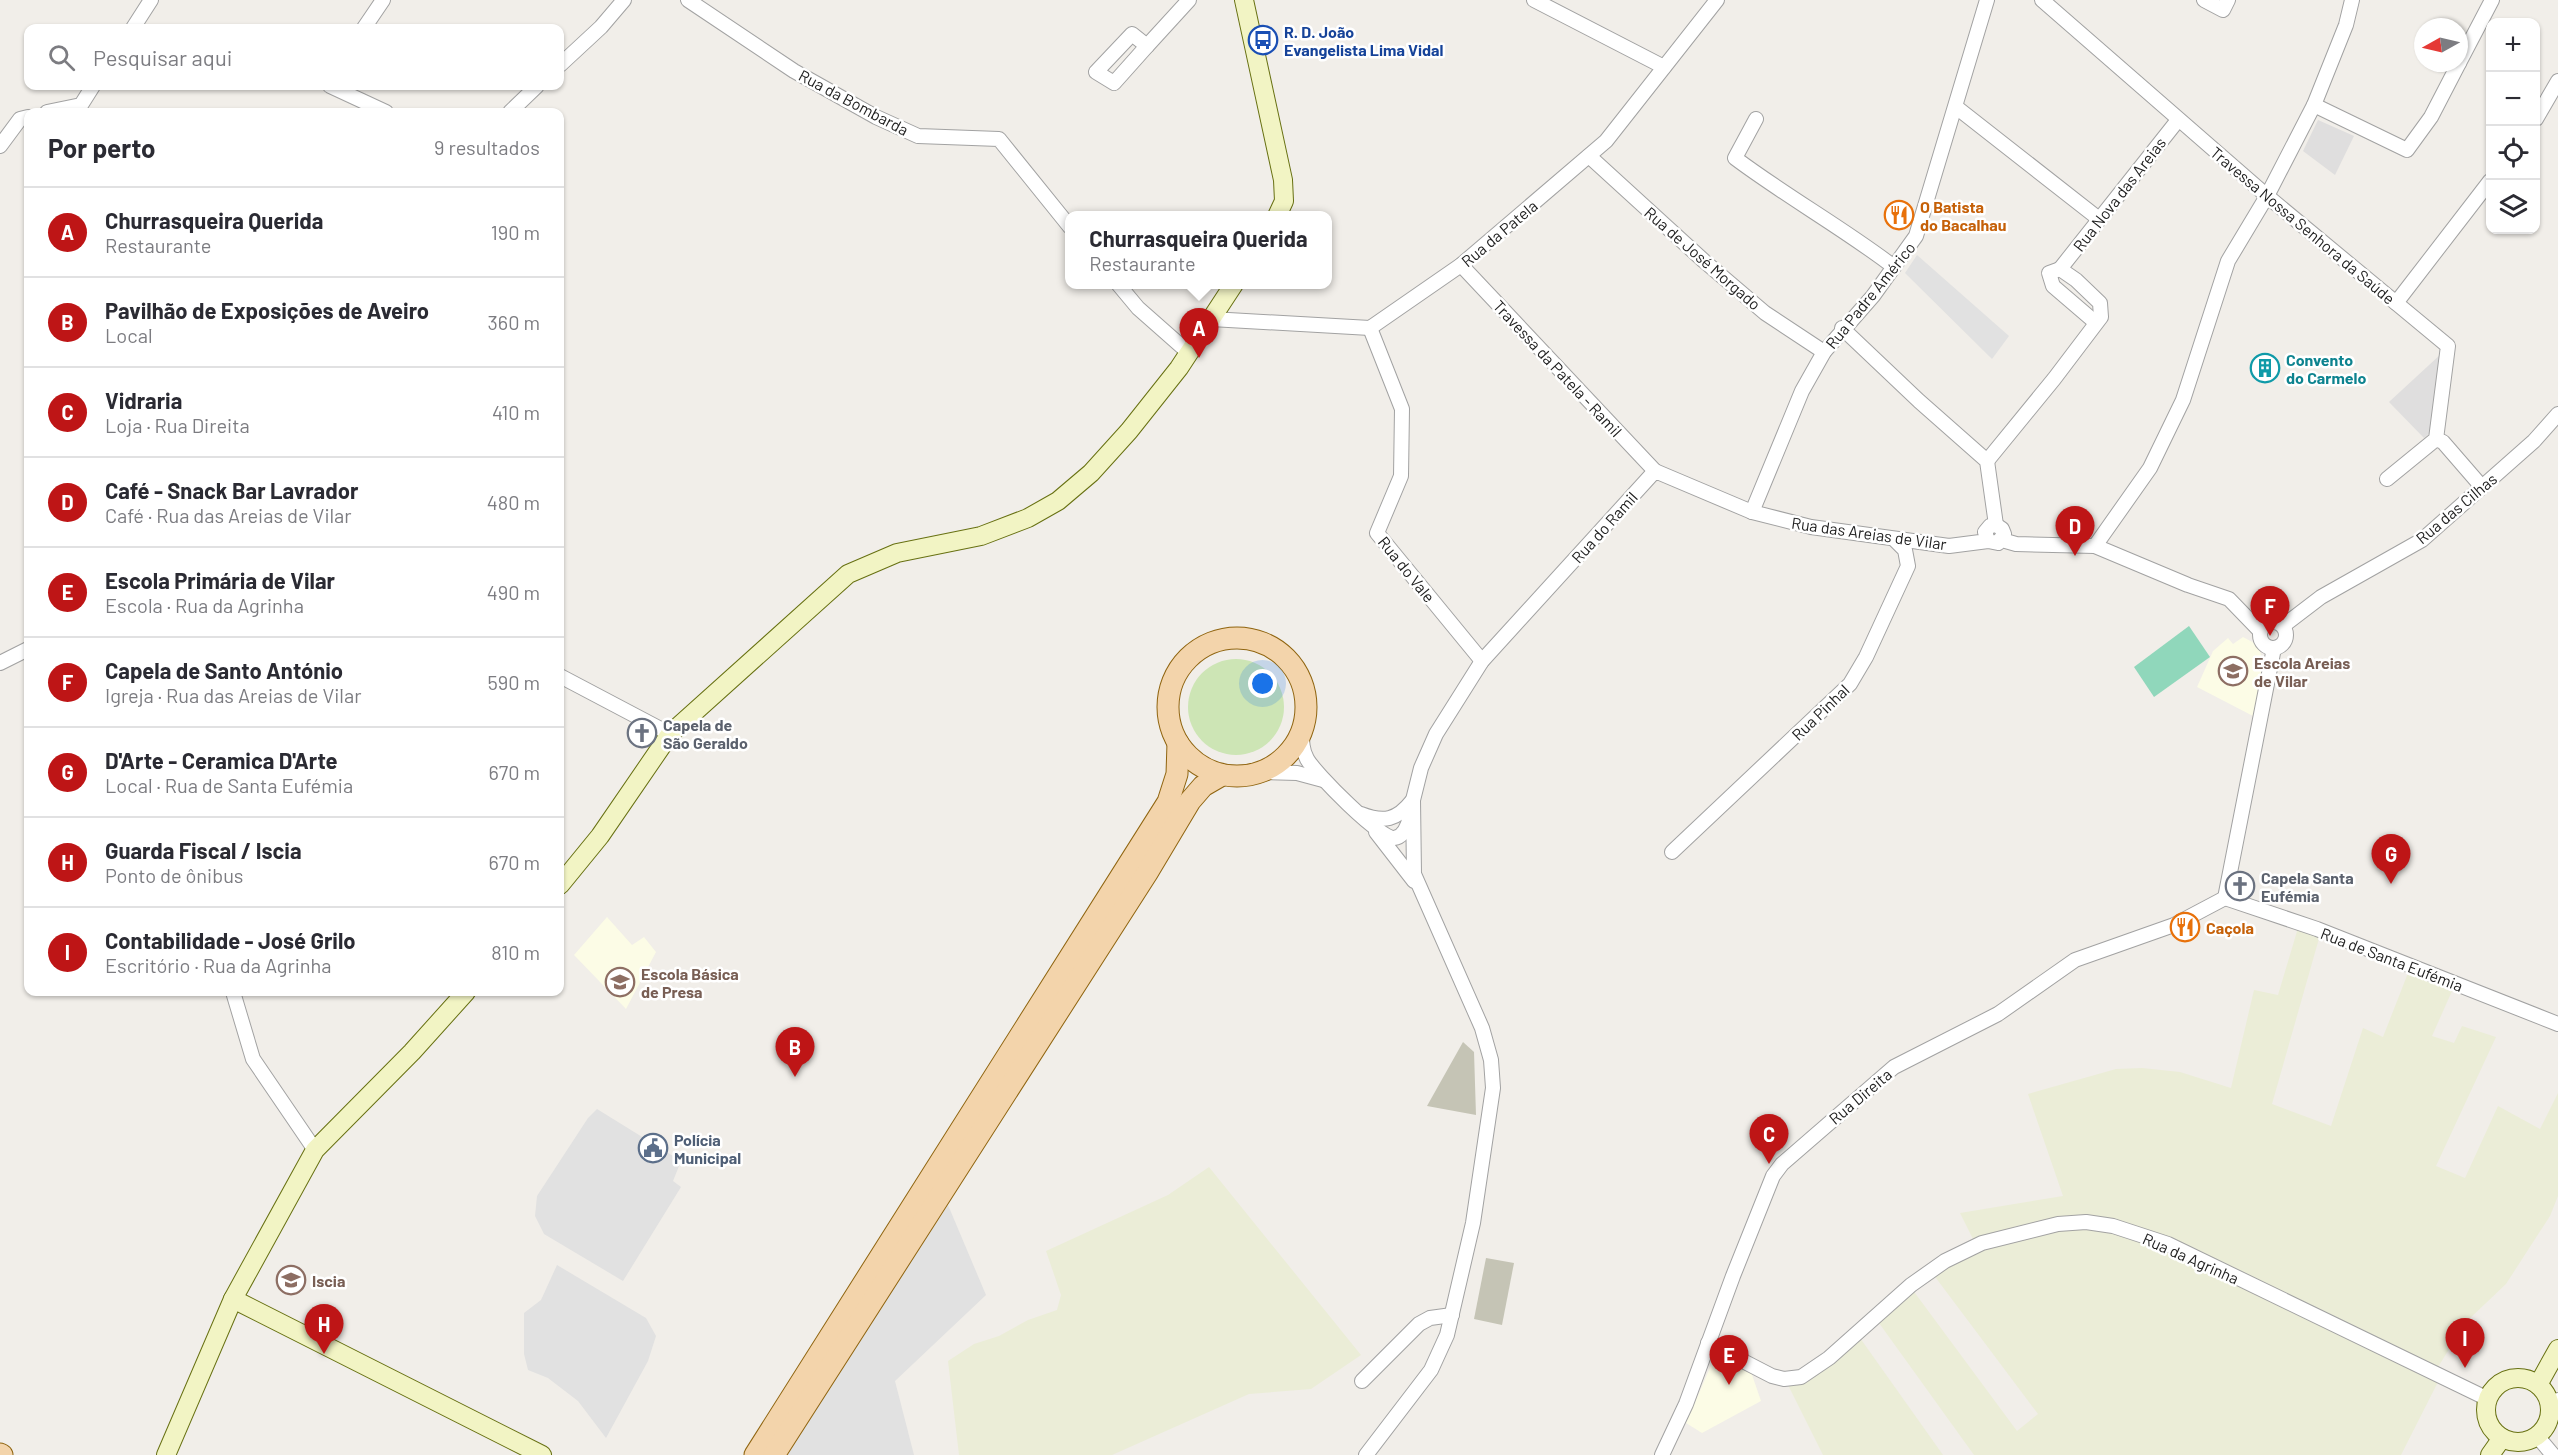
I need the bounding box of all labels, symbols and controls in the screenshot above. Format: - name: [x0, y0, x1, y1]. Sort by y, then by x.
- north arrow: [2414, 18, 2468, 72]
- map controls: [2486, 18, 2540, 234]
- button: +: [2486, 18, 2540, 72]
- place label: R. D. João Evangelista Lima Vidal: [1284, 22, 1444, 59]
- search box: [24, 24, 564, 90]
- bus stop icon: R. D. João Evangelista Lima Vidal: [1247, 24, 1279, 56]
- icon: search: [45, 41, 78, 74]
- text: Pesquisar aqui: [93, 44, 232, 70]
- street label: Rua da Bombarda: [796, 65, 912, 139]
- button: −: [2486, 72, 2540, 126]
- button: locate: [2486, 126, 2540, 180]
- text: Por perto: [48, 132, 156, 163]
- street label: Rua Nova das Areias: [2069, 133, 2169, 255]
- text: 9 resultados: [434, 135, 540, 159]
- street label: Travessa Nossa Senhora da Saúde: [2207, 142, 2399, 308]
- button: layers: [2486, 180, 2540, 234]
- street label: Rua da Patela: [1457, 196, 1541, 270]
- place label: O Batista do Bacalhau: [1920, 197, 2006, 234]
- restaurant icon: O Batista do Bacalhau: [1883, 199, 1915, 231]
- street label: Rua de José Morgado: [1641, 202, 1765, 314]
- text: Churrasqueira Querida: [105, 207, 323, 233]
- popup: [1065, 211, 1332, 289]
- text: A: [61, 220, 74, 244]
- text: 190 m: [491, 220, 540, 244]
- text: Churrasqueira Querida: [1089, 225, 1308, 251]
- text: Restaurante: [105, 233, 211, 257]
- street label: Rua Padre Américo: [1821, 238, 1919, 352]
- text: Restaurante: [1089, 251, 1196, 275]
- street label: Travessa da Patela - Ramil: [1490, 296, 1626, 440]
- text: Pavilhão de Exposições de Aveiro: [105, 297, 429, 323]
- pin: A: [1180, 308, 1218, 358]
- text: B: [61, 310, 74, 334]
- text: 360 m: [488, 310, 540, 334]
- text: Local: [105, 323, 152, 347]
- place label: Convento do Carmelo: [2286, 350, 2366, 387]
- building icon: Convento do Carmelo: [2249, 352, 2281, 384]
- text: Vidraria: [105, 387, 182, 413]
- text: C: [61, 400, 74, 424]
- text: 410 m: [492, 400, 540, 424]
- text: Loja · Rua Direita: [105, 413, 250, 437]
- street label: Rua das Cilhas: [2412, 469, 2500, 547]
- text: Café - Snack Bar Lavrador: [105, 477, 358, 503]
- street label: Rua do Ramil: [1567, 487, 1641, 567]
- text: D: [61, 490, 74, 514]
- text: 480 m: [487, 490, 540, 514]
- text: Café · Rua das Areias de Vilar: [105, 503, 352, 527]
- pin: D: [2056, 506, 2094, 556]
- street label: Rua das Areias de Vilar: [1790, 513, 1948, 553]
- street label: Rua do Vale: [1375, 532, 1439, 606]
- text: Escola Primária de Vilar: [105, 567, 335, 593]
- text: E: [62, 580, 73, 604]
- text: 490 m: [487, 580, 540, 604]
- pin: F: [2250, 586, 2290, 636]
- text: Escola · Rua da Agrinha: [105, 593, 304, 617]
- place label: Escola Areias de Vilar: [2254, 653, 2350, 690]
- school or university icon: Escola Areias de Vilar: [2217, 655, 2249, 687]
- text: Capela de Santo António: [105, 657, 343, 683]
- your location: [1248, 669, 1277, 698]
- text: F: [62, 670, 73, 694]
- text: 590 m: [487, 670, 540, 694]
- street label: Rua Pinhal: [1787, 680, 1853, 744]
- text: Igreja · Rua das Areias de Vilar: [105, 683, 361, 707]
- place label: Capela de São Geraldo: [663, 715, 748, 752]
- church icon: Capela de São Geraldo: [626, 717, 658, 749]
- text: D'Arte - Ceramica D'Arte: [105, 747, 338, 773]
- text: G: [61, 760, 74, 784]
- text: 670 m: [488, 760, 540, 784]
- text: Local · Rua de Santa Eufémia: [105, 773, 353, 797]
- pin: G: [2372, 834, 2410, 884]
- text: Guarda Fiscal / Iscia: [105, 837, 302, 863]
- text: H: [61, 850, 74, 874]
- text: 670 m: [488, 850, 540, 874]
- text: Ponto de ônibus: [105, 863, 243, 887]
- place label: Capela Santa Eufémia: [2261, 868, 2354, 905]
- church icon: Capela Santa Eufémia: [2224, 870, 2256, 902]
- restaurant icon: Caçola: [2169, 911, 2201, 943]
- place label: Caçola: [2206, 918, 2254, 937]
- street label: Rua de Santa Eufémia: [2318, 923, 2466, 995]
- text: Contabilidade - José Grilo: [105, 927, 356, 953]
- text: I: [65, 940, 70, 964]
- text: 810 m: [491, 940, 540, 964]
- text: Escritório · Rua da Agrinha: [105, 953, 332, 977]
- place label: Escola Básica de Presa: [641, 964, 739, 1001]
- school or university icon: Escola Básica de Presa: [604, 966, 636, 998]
- pin: B: [776, 1028, 814, 1077]
- street label: Rua Direita: [1825, 1064, 1895, 1128]
- pin: C: [1750, 1114, 1788, 1164]
- place label: Polícia Municipal: [674, 1130, 741, 1167]
- public building icon: Polícia Municipal: [637, 1132, 669, 1164]
- street label: Rua da Agrinha: [2140, 1228, 2242, 1288]
- school or university icon: Iscia: [275, 1264, 307, 1296]
- place label: Iscia: [312, 1271, 345, 1290]
- pin: H: [304, 1304, 344, 1354]
- pin: I: [2446, 1318, 2484, 1368]
- pin: E: [1710, 1336, 1748, 1385]

